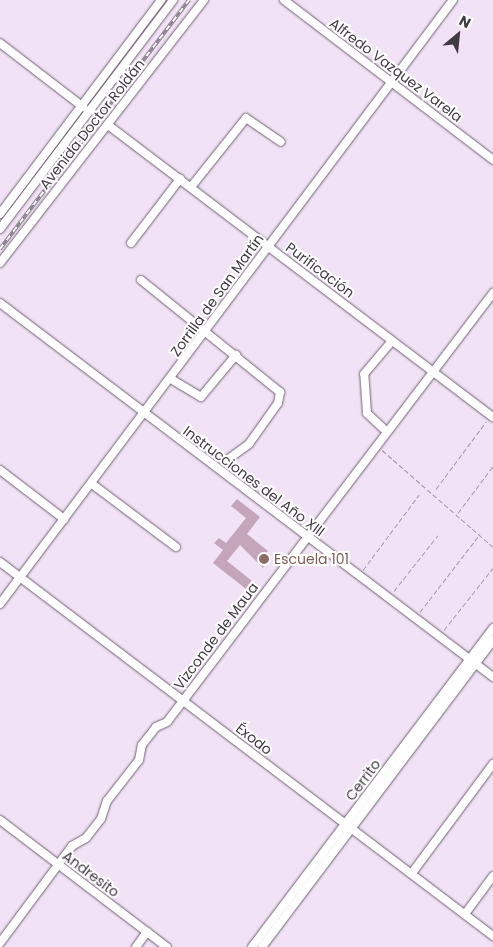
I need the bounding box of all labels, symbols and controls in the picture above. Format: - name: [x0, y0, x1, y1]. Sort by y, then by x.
- north arrow: [433, 10, 483, 60]
- text: N: [456, 10, 474, 33]
- street label: Alfredo Vazquez Varela: [326, 15, 466, 125]
- street label: Avenida Doctor Roldán: [36, 56, 148, 192]
- street label: Zorrilla de San Martín: [167, 231, 267, 359]
- street label: Purificación: [282, 239, 358, 301]
- street label: Instrucciones del Año XIII: [180, 422, 328, 540]
- place label: Escuela 101: [274, 551, 349, 567]
- marker: Escuela 101: [258, 553, 270, 565]
- street label: Vizconde de Maua: [170, 579, 262, 693]
- street label: Éxodo: [233, 720, 275, 758]
- street label: Cerrito: [342, 756, 384, 804]
- street label: Andresito: [59, 847, 123, 901]

